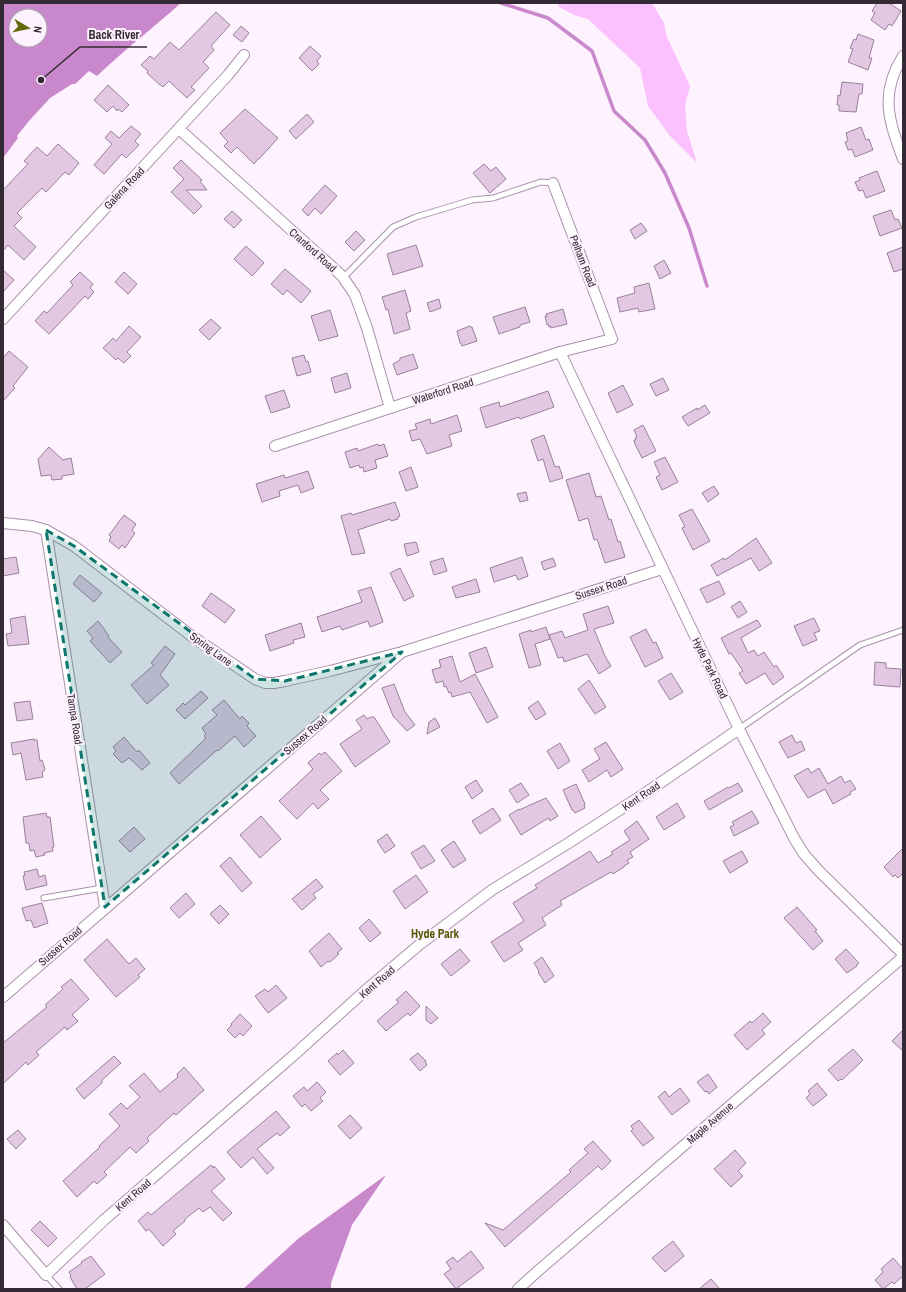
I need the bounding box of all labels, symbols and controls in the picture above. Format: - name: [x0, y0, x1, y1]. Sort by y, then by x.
- north arrow: [8, 8, 48, 48]
- callout: Back River: [80, 23, 147, 47]
- text: N: [30, 25, 45, 34]
- text: Back River: [89, 27, 140, 43]
- street label: Galena Road: [101, 164, 147, 212]
- street label: Cranford Road: [286, 225, 340, 275]
- street label: Pelham Road: [567, 233, 599, 289]
- street label: Waterford Road: [411, 375, 475, 407]
- street label: Sussex Road: [573, 573, 629, 603]
- street label: Spring Lane: [187, 629, 235, 669]
- street label: Hyde Park Road: [689, 635, 731, 701]
- street label: Tampa Road: [64, 693, 86, 745]
- street label: Sussex Road: [280, 712, 330, 758]
- street label: Kent Road: [619, 778, 663, 814]
- street label: Sussex Road: [35, 923, 85, 969]
- district label: Hyde Park: [411, 926, 460, 942]
- street label: Kent Road: [356, 963, 398, 1001]
- street label: Maple Avenue: [684, 1099, 736, 1147]
- street label: Kent Road: [112, 1176, 154, 1214]

